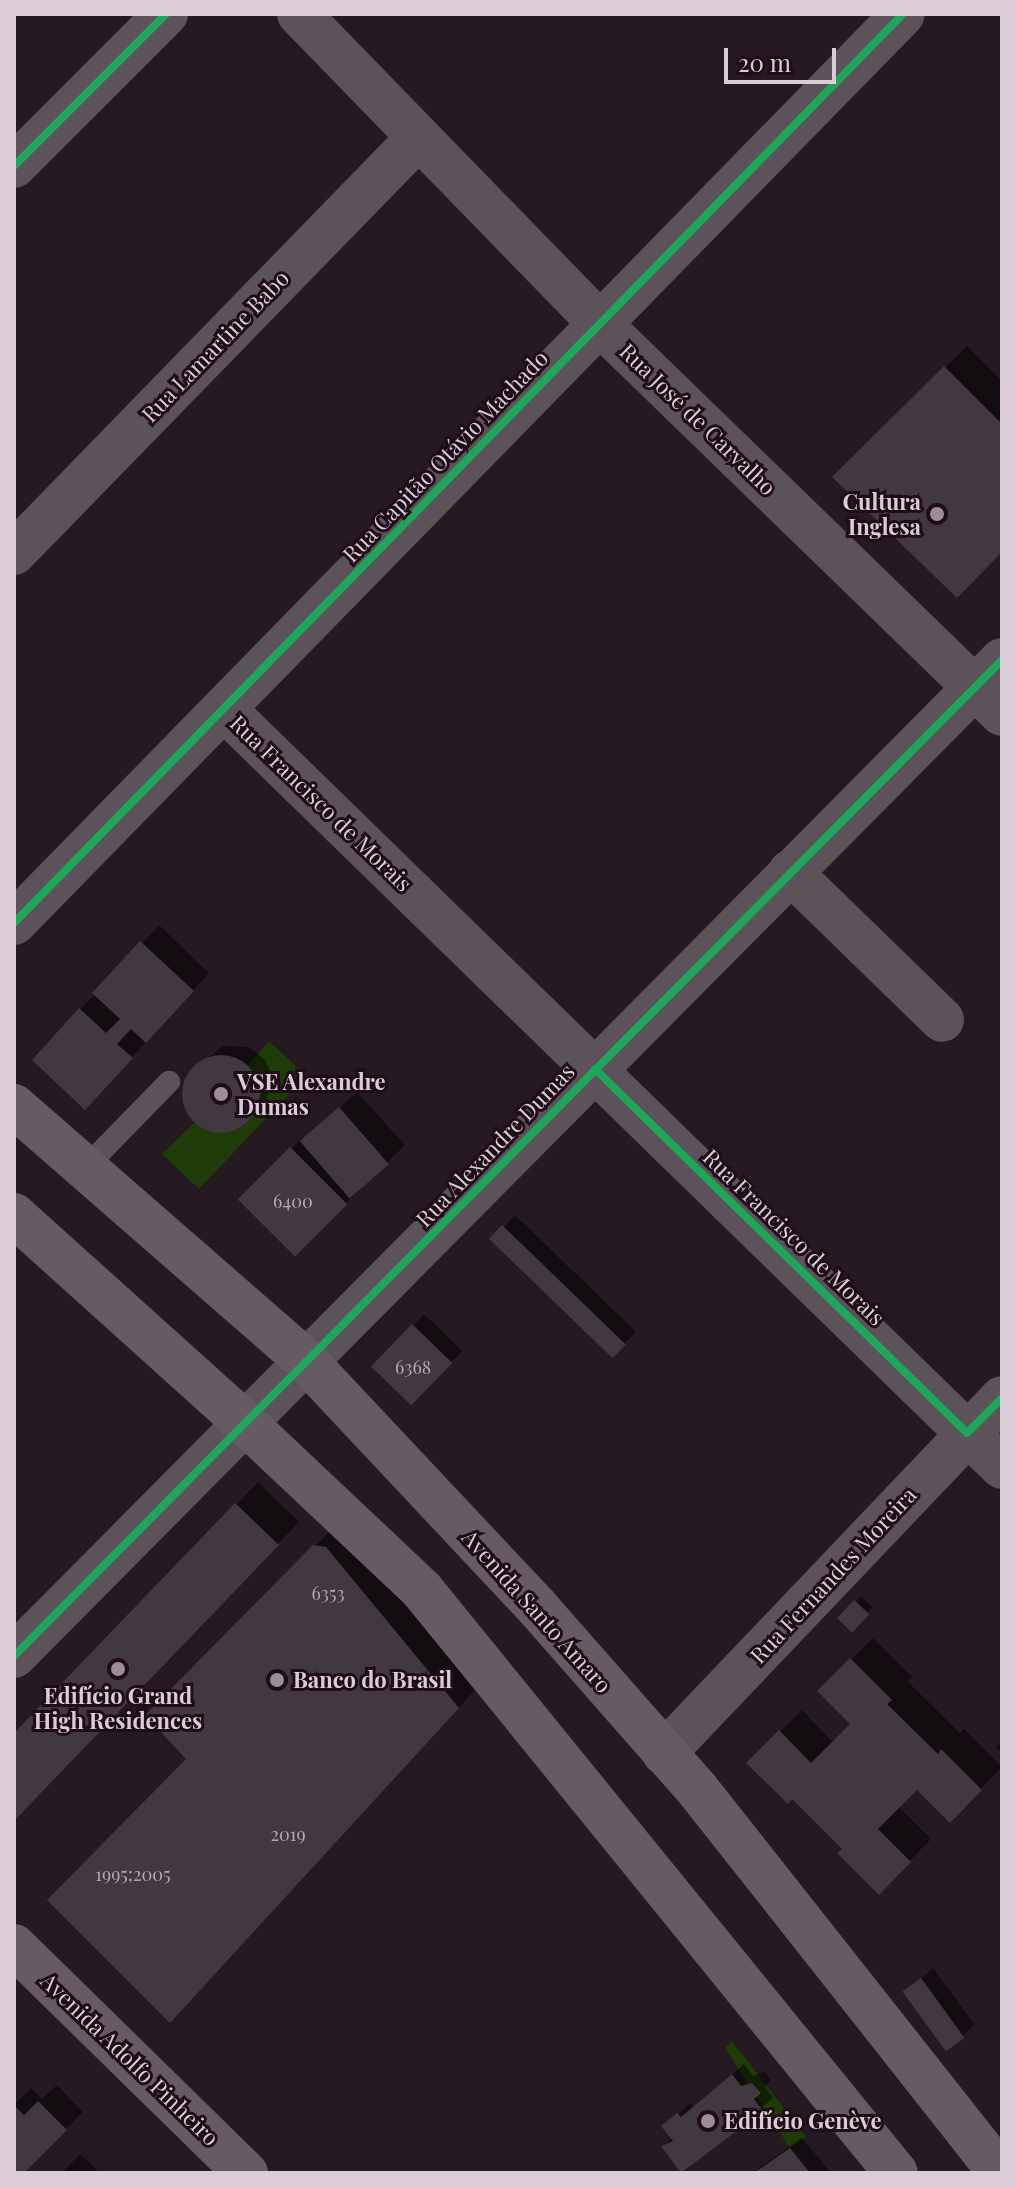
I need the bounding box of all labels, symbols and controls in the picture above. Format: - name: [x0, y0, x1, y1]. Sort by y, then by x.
- scale bar: [728, 32, 840, 82]
- text: 20 m: [738, 46, 791, 78]
- street label: Rua Lamartine Babo: [136, 265, 294, 427]
- street label: Rua José de Carvalho: [614, 338, 782, 500]
- street label: Rua Capitão Otávio Machado: [337, 345, 553, 567]
- place label: Cultura Inglesa: [843, 488, 921, 540]
- marker: Cultura Inglesa: [928, 505, 946, 523]
- street label: Rua Francisco de Morais: [225, 709, 417, 897]
- street label: Rua Alexandre Dumas: [410, 1058, 580, 1232]
- place label: VSE Alexandre Dumas: [237, 1068, 387, 1120]
- marker: VSE Alexandre Dumas: [212, 1085, 230, 1103]
- street label: Rua Francisco de Morais: [698, 1143, 890, 1331]
- house number: 6400: [273, 1190, 313, 1212]
- house number: 6368: [395, 1356, 431, 1378]
- street label: Rua Fernandes Moreira: [744, 1481, 922, 1669]
- street label: Avenida Santo Amaro: [456, 1524, 618, 1698]
- house number: 6353: [311, 1582, 345, 1604]
- marker: Edifício Grand High Residences: [109, 1660, 127, 1678]
- place label: Banco do Brasil: [293, 1667, 452, 1693]
- marker: Banco do Brasil: [268, 1671, 286, 1689]
- place label: Edifício Grand High Residences: [34, 1682, 202, 1734]
- house number: 2019: [270, 1823, 306, 1845]
- house number: 1995;2005: [95, 1863, 171, 1885]
- street label: Avenida Adolfo Pinheiro: [35, 1967, 225, 2151]
- place label: Edifício Genève: [724, 2108, 881, 2134]
- marker: Edifício Genève: [699, 2112, 717, 2130]

